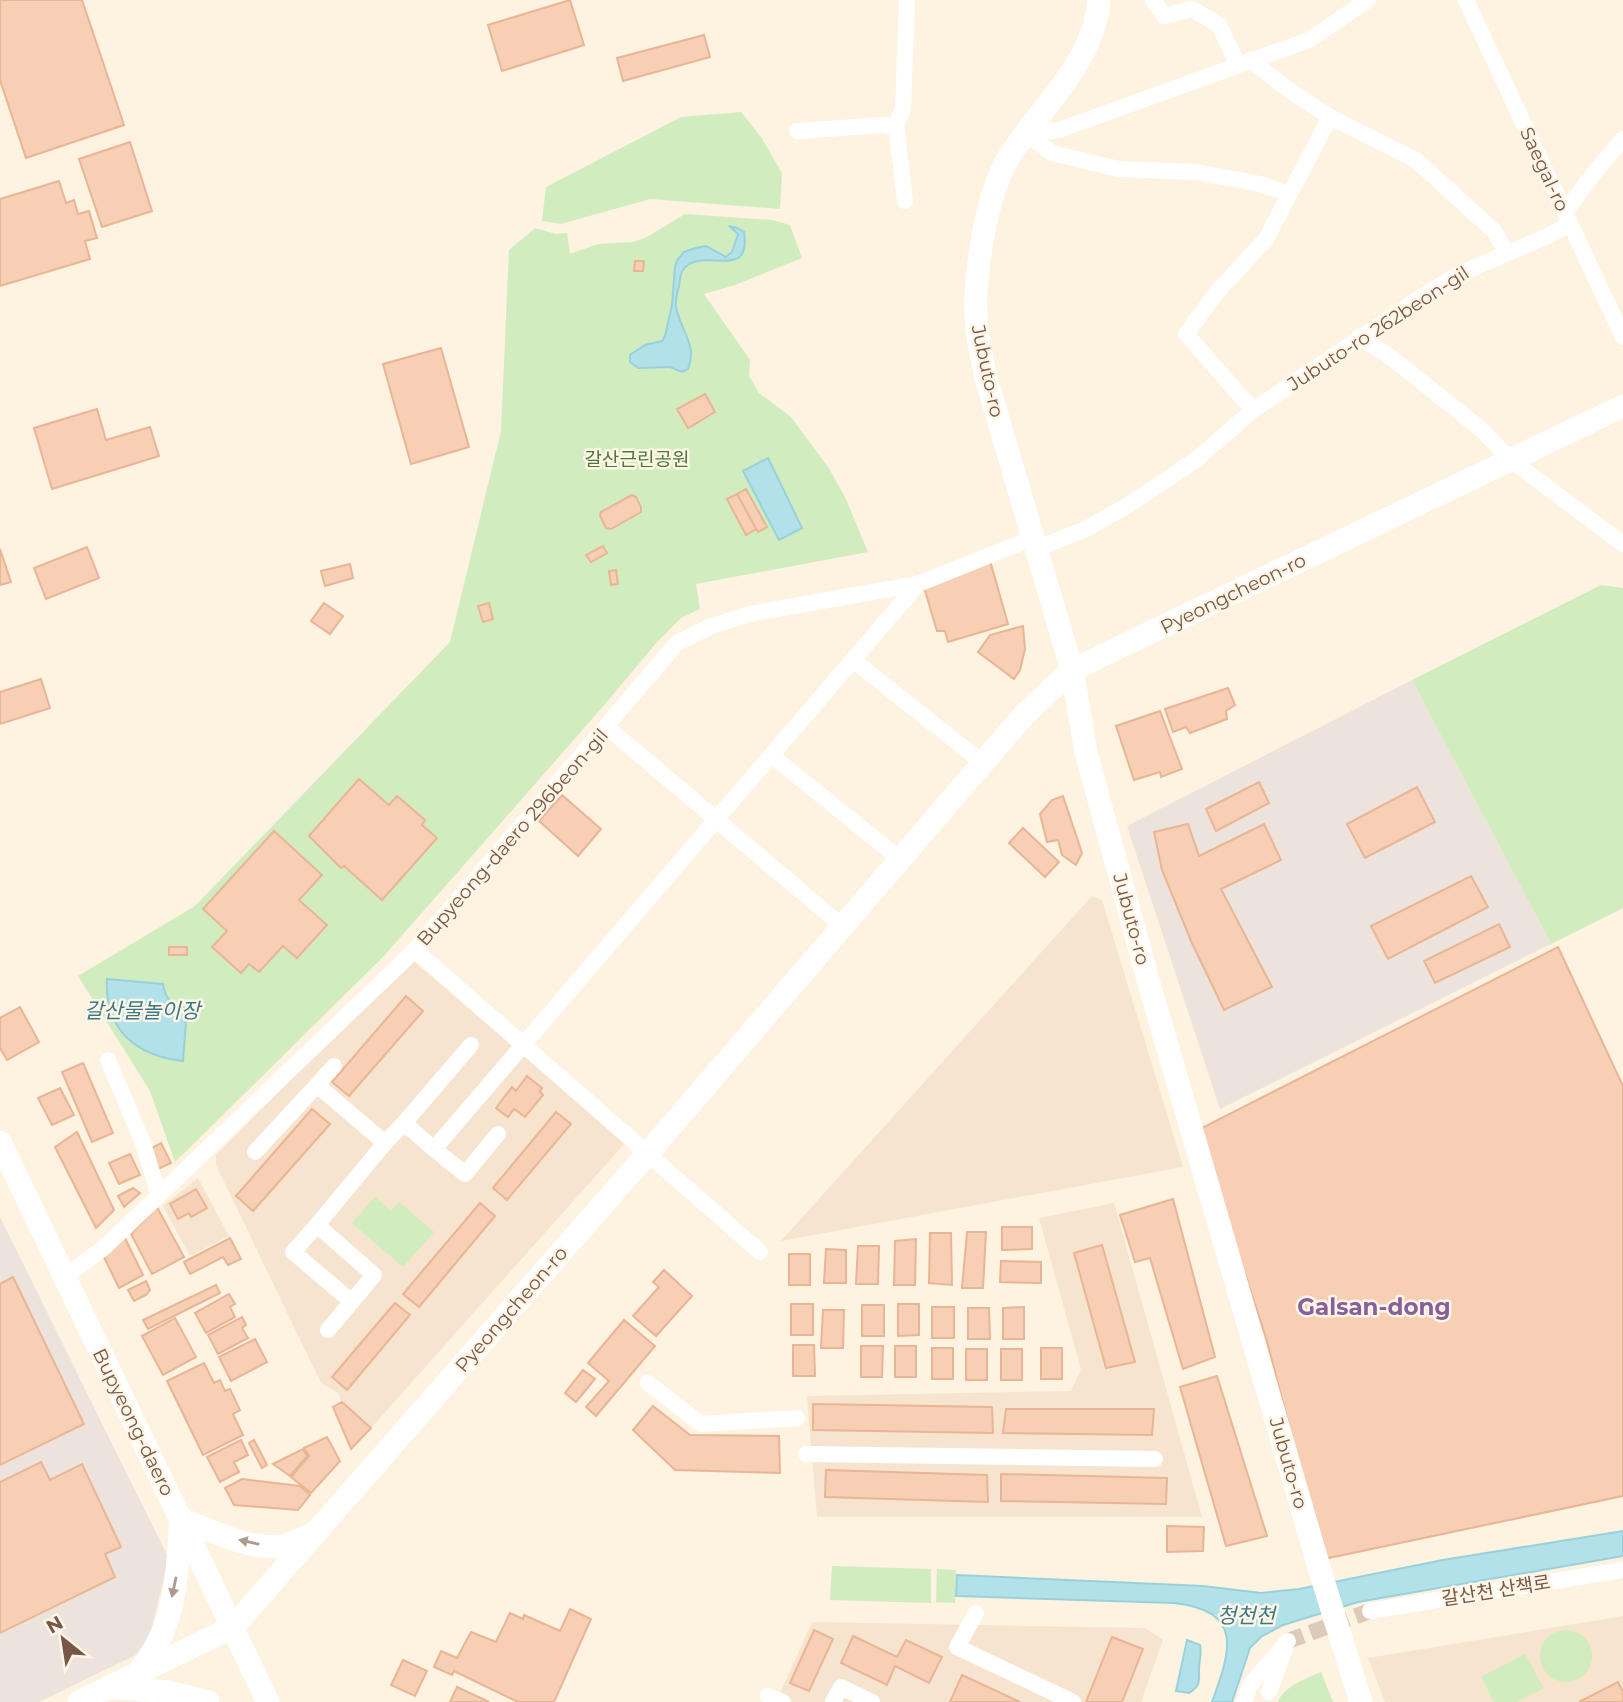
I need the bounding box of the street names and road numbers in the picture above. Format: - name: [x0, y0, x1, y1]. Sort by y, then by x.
- street label: Saegal-ro: [1515, 123, 1574, 215]
- street label: Jubuto-ro 262beon-gil: [1282, 261, 1473, 396]
- street label: Jubuto-ro: [966, 322, 1009, 420]
- street label: Pyeongcheon-ro: [1157, 548, 1310, 639]
- street label: Bupyeong-daero 296beon-gil: [412, 724, 613, 951]
- street label: Jubuto-ro: [1108, 870, 1155, 968]
- street label: Pyeongcheon-ro: [451, 1242, 572, 1377]
- street label: Bupyeong-daero: [88, 1345, 179, 1500]
- street label: Jubuto-ro: [1264, 1414, 1313, 1512]
- street label: 갈산천 산책로: [1440, 1571, 1552, 1610]

